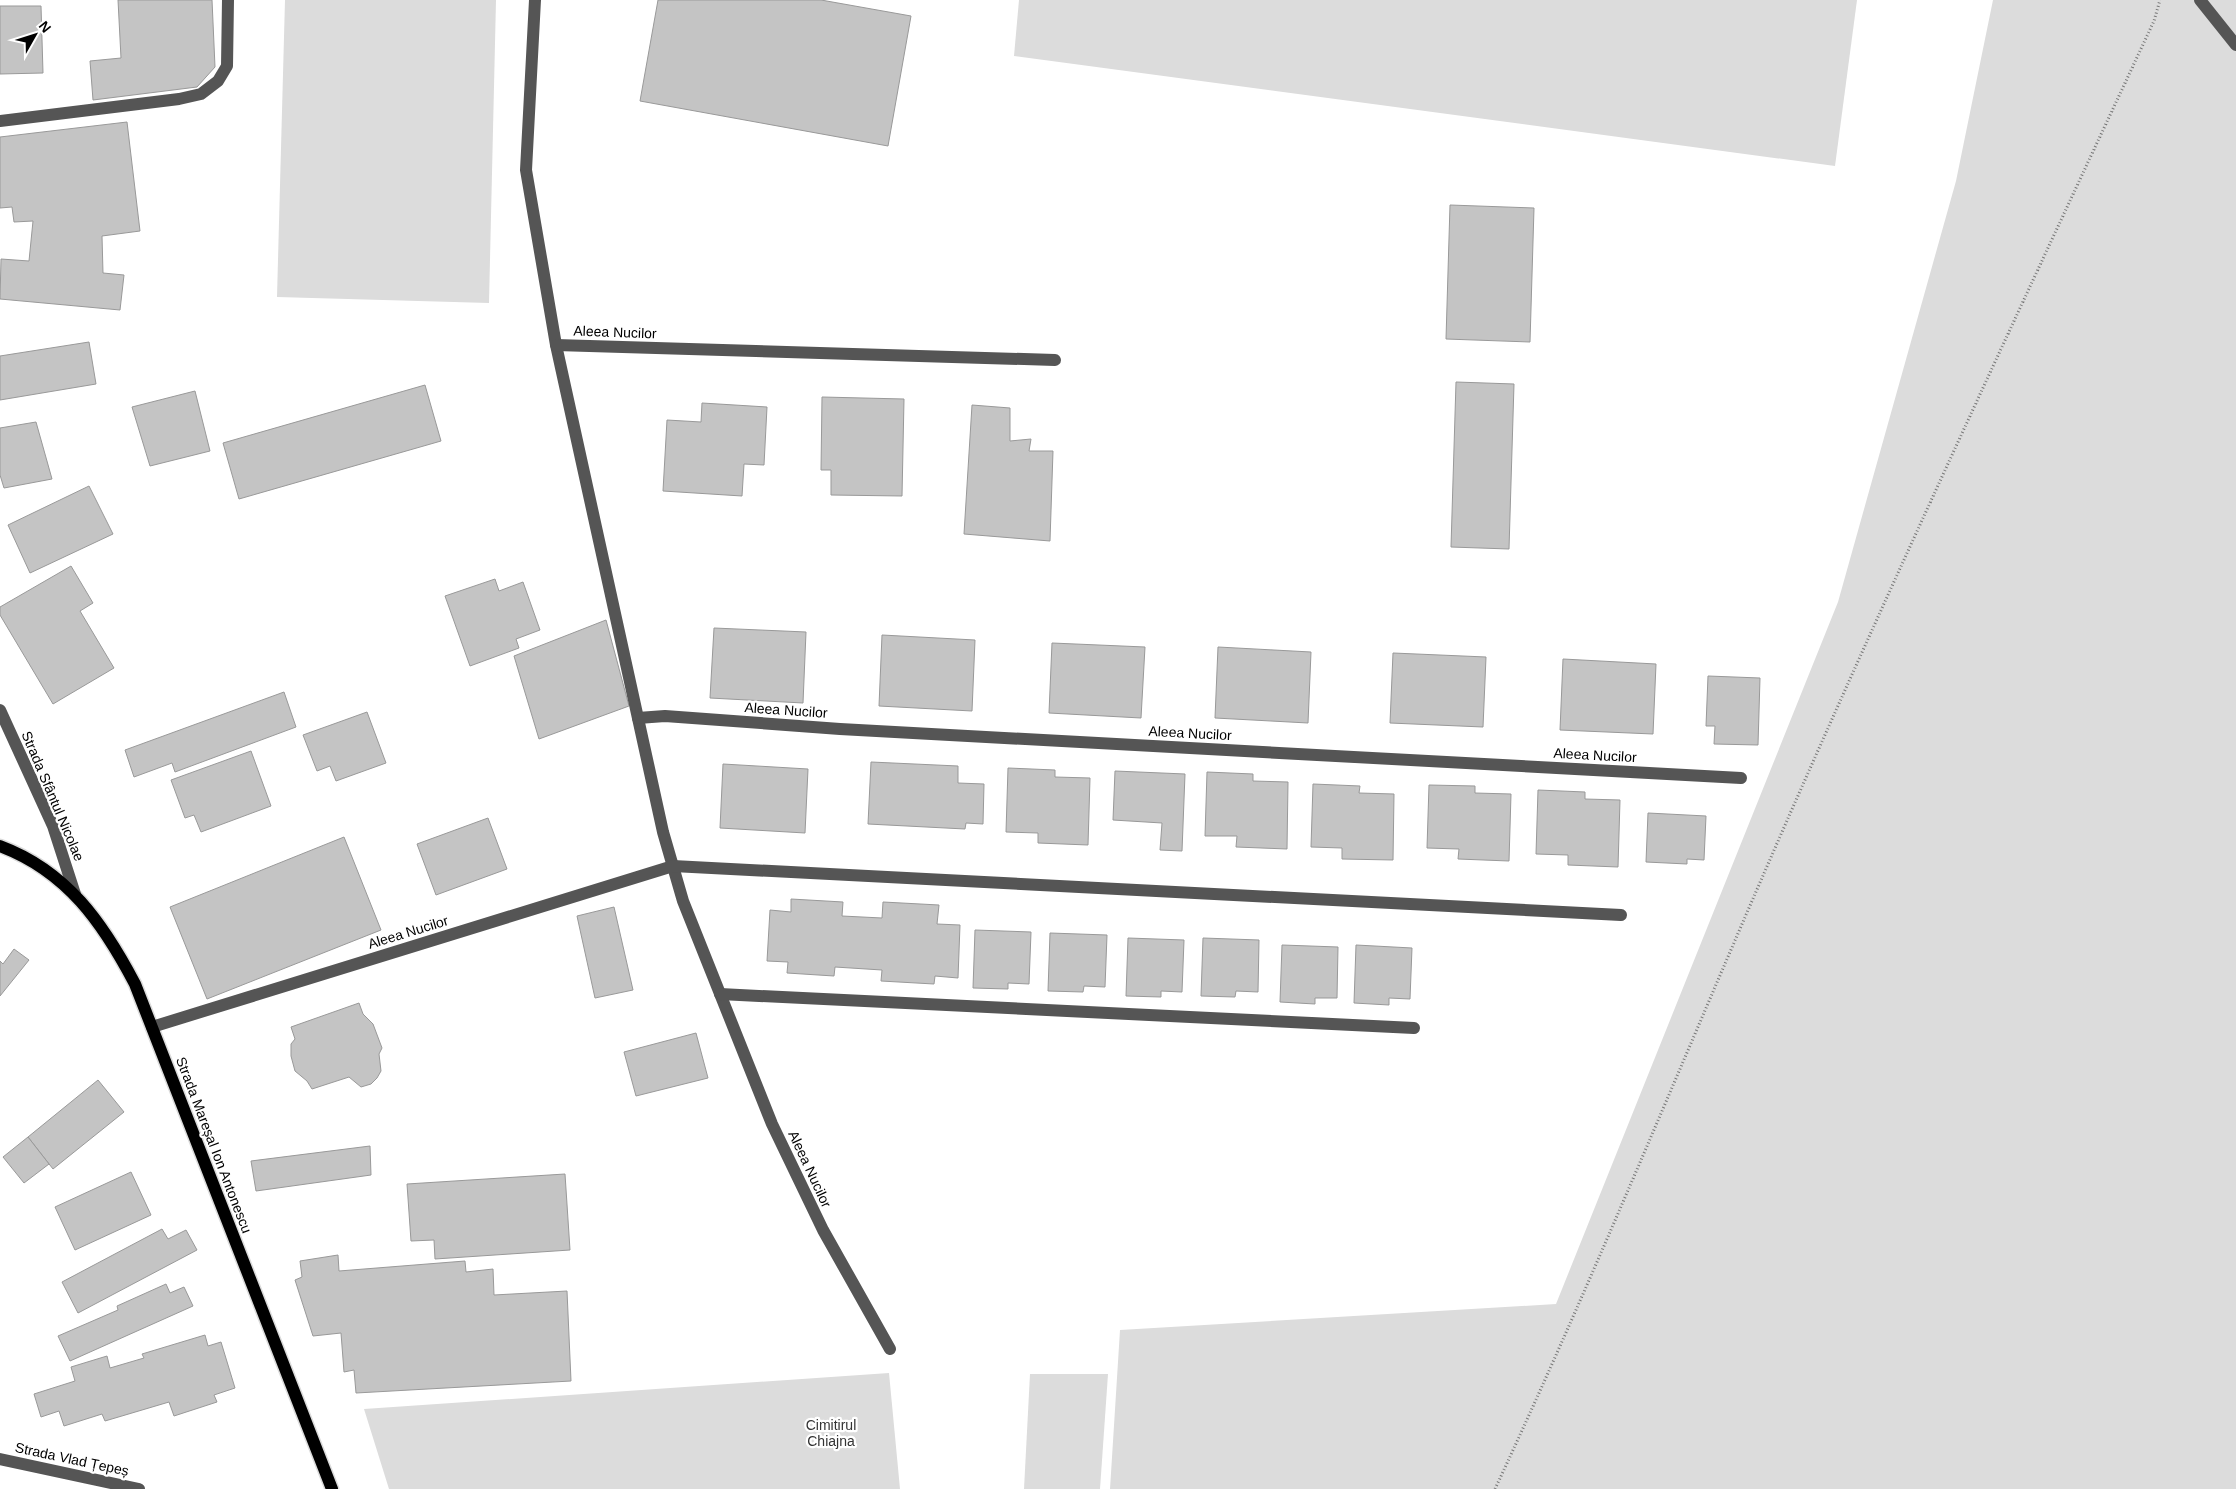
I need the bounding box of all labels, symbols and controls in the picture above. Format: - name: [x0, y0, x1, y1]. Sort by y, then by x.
- north arrow: [10, 10, 60, 60]
- text: N: [36, 18, 55, 36]
- street label: Aleea Nucilor: [573, 323, 657, 341]
- street label: Aleea Nucilor: [744, 699, 828, 721]
- street label: Aleea Nucilor: [1148, 723, 1232, 743]
- street label: Strada Sfântul Nicolae: [18, 729, 88, 863]
- street label: Aleea Nucilor: [1553, 745, 1637, 765]
- street label: Aleea Nucilor: [366, 912, 450, 952]
- street label: Strada Mareșal Ion Antonescu: [173, 1055, 255, 1235]
- street label: Aleea Nucilor: [785, 1128, 835, 1210]
- park label: Cimitirul Chiajna: [806, 1417, 856, 1449]
- street label: Strada Vlad Țepeș: [14, 1439, 130, 1479]

